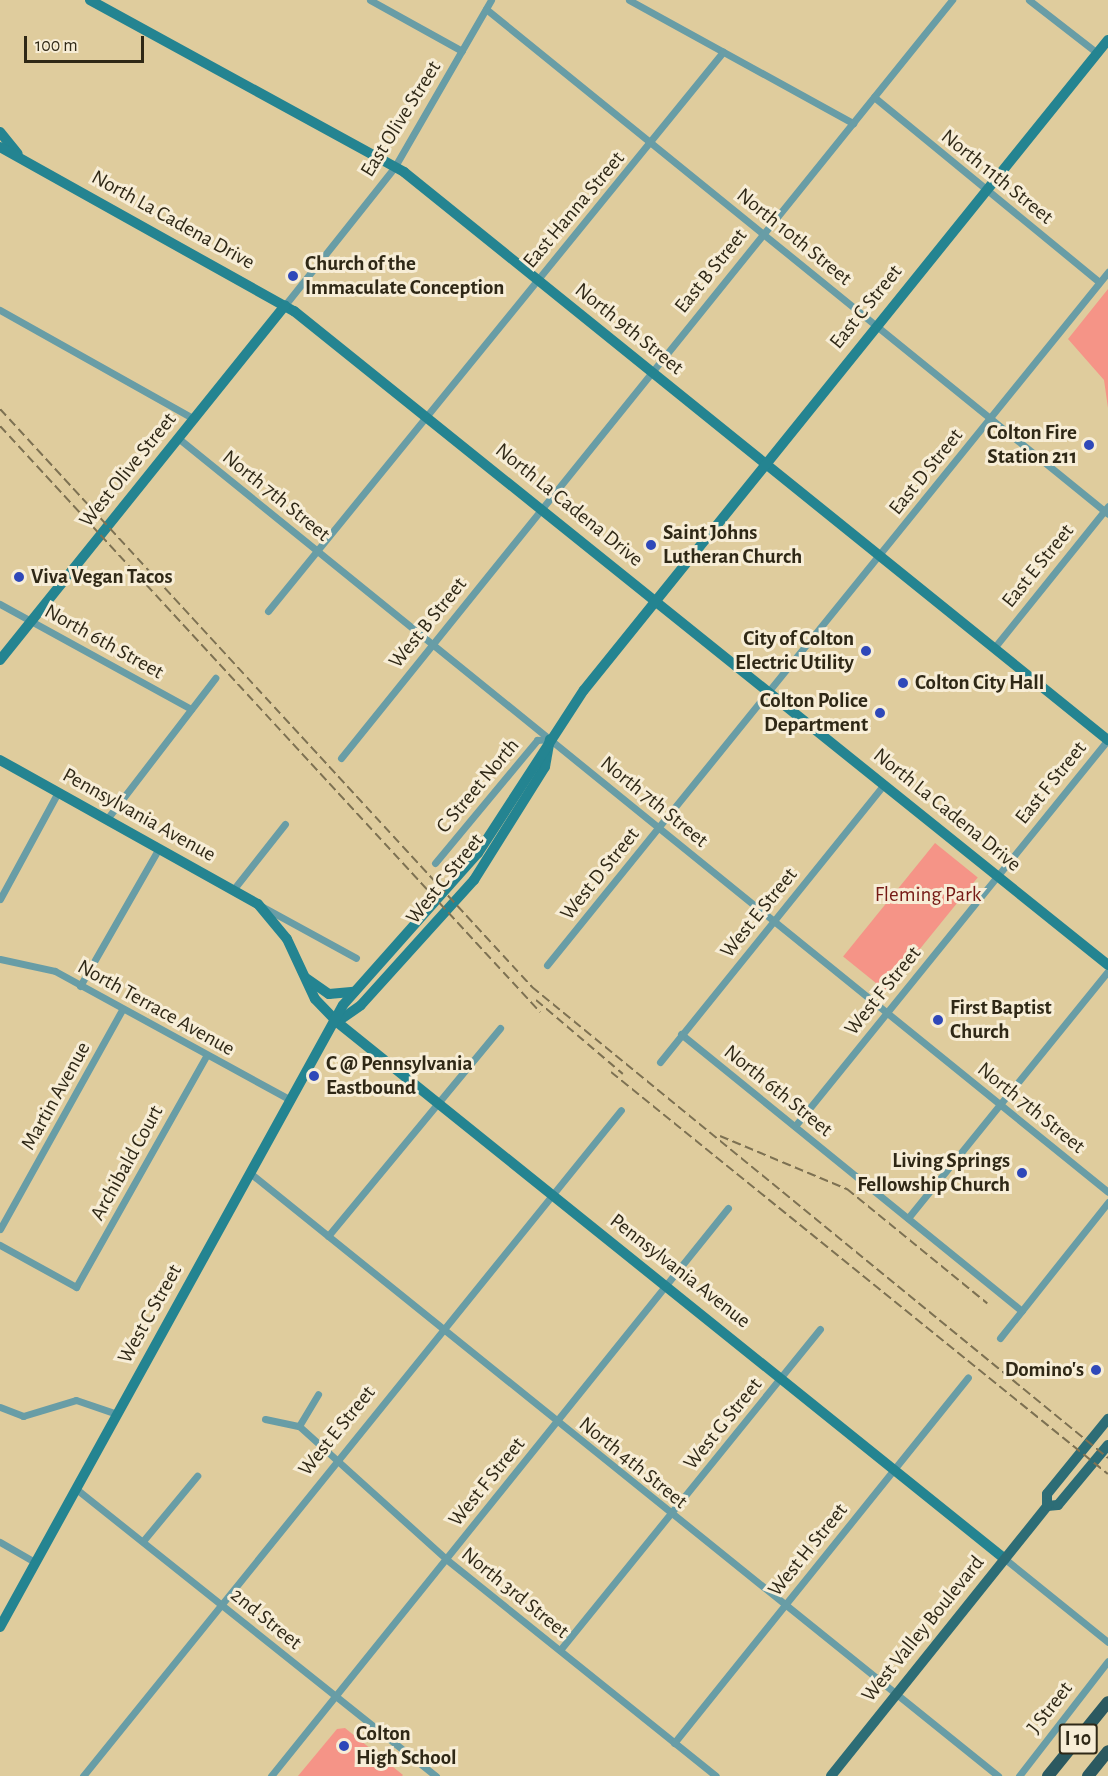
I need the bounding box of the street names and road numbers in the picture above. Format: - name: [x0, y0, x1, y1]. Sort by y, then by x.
- street label: East Olive Street: [355, 56, 447, 182]
- street label: North 11th Street: [936, 124, 1058, 230]
- street label: East Hanna Street: [518, 146, 630, 274]
- street label: North La Cadena Drive: [87, 165, 259, 275]
- street label: North 10th Street: [731, 183, 857, 291]
- street label: East B Street: [669, 224, 753, 318]
- street label: East C Street: [824, 260, 908, 354]
- street label: North 9th Street: [570, 278, 688, 380]
- street label: West Olive Street: [74, 408, 182, 532]
- street label: East D Street: [884, 424, 968, 520]
- street label: North La Cadena Drive: [490, 438, 648, 572]
- street label: North 7th Street: [217, 445, 335, 547]
- street label: East E Street: [997, 519, 1079, 613]
- street label: West B Street: [384, 572, 472, 674]
- street label: North 6th Street: [40, 599, 168, 685]
- street label: C Street North: [431, 734, 525, 838]
- street label: East F Street: [1010, 736, 1092, 830]
- street label: North La Cadena Drive: [868, 743, 1026, 877]
- street label: North 7th Street: [595, 751, 713, 853]
- street label: Pennsylvania Avenue: [58, 762, 220, 868]
- street label: West D Street: [555, 823, 645, 925]
- street label: West C Street: [401, 829, 489, 929]
- street label: West E Street: [715, 863, 803, 963]
- street label: West F Street: [839, 941, 927, 1041]
- street label: North Terrace Avenue: [73, 954, 239, 1062]
- street label: Martin Avenue: [16, 1037, 96, 1155]
- street label: North 6th Street: [719, 1040, 837, 1142]
- street label: North 7th Street: [972, 1057, 1090, 1159]
- street label: Archibald Court: [85, 1101, 169, 1225]
- street label: Pennsylvania Avenue: [605, 1208, 755, 1334]
- street label: West C Street: [112, 1260, 188, 1368]
- street label: West G Street: [678, 1373, 768, 1475]
- street label: West E Street: [293, 1381, 381, 1481]
- street label: North 4th Street: [574, 1412, 692, 1514]
- street label: West F Street: [443, 1432, 531, 1532]
- street label: West H Street: [763, 1498, 853, 1602]
- street label: North 3rd Street: [456, 1542, 574, 1644]
- street label: West Valley Boulevard: [856, 1551, 990, 1707]
- street label: 2nd Street: [225, 1583, 307, 1655]
- street label: J Street: [1022, 1677, 1078, 1739]
- road number: I 10: [1058, 1722, 1098, 1756]

